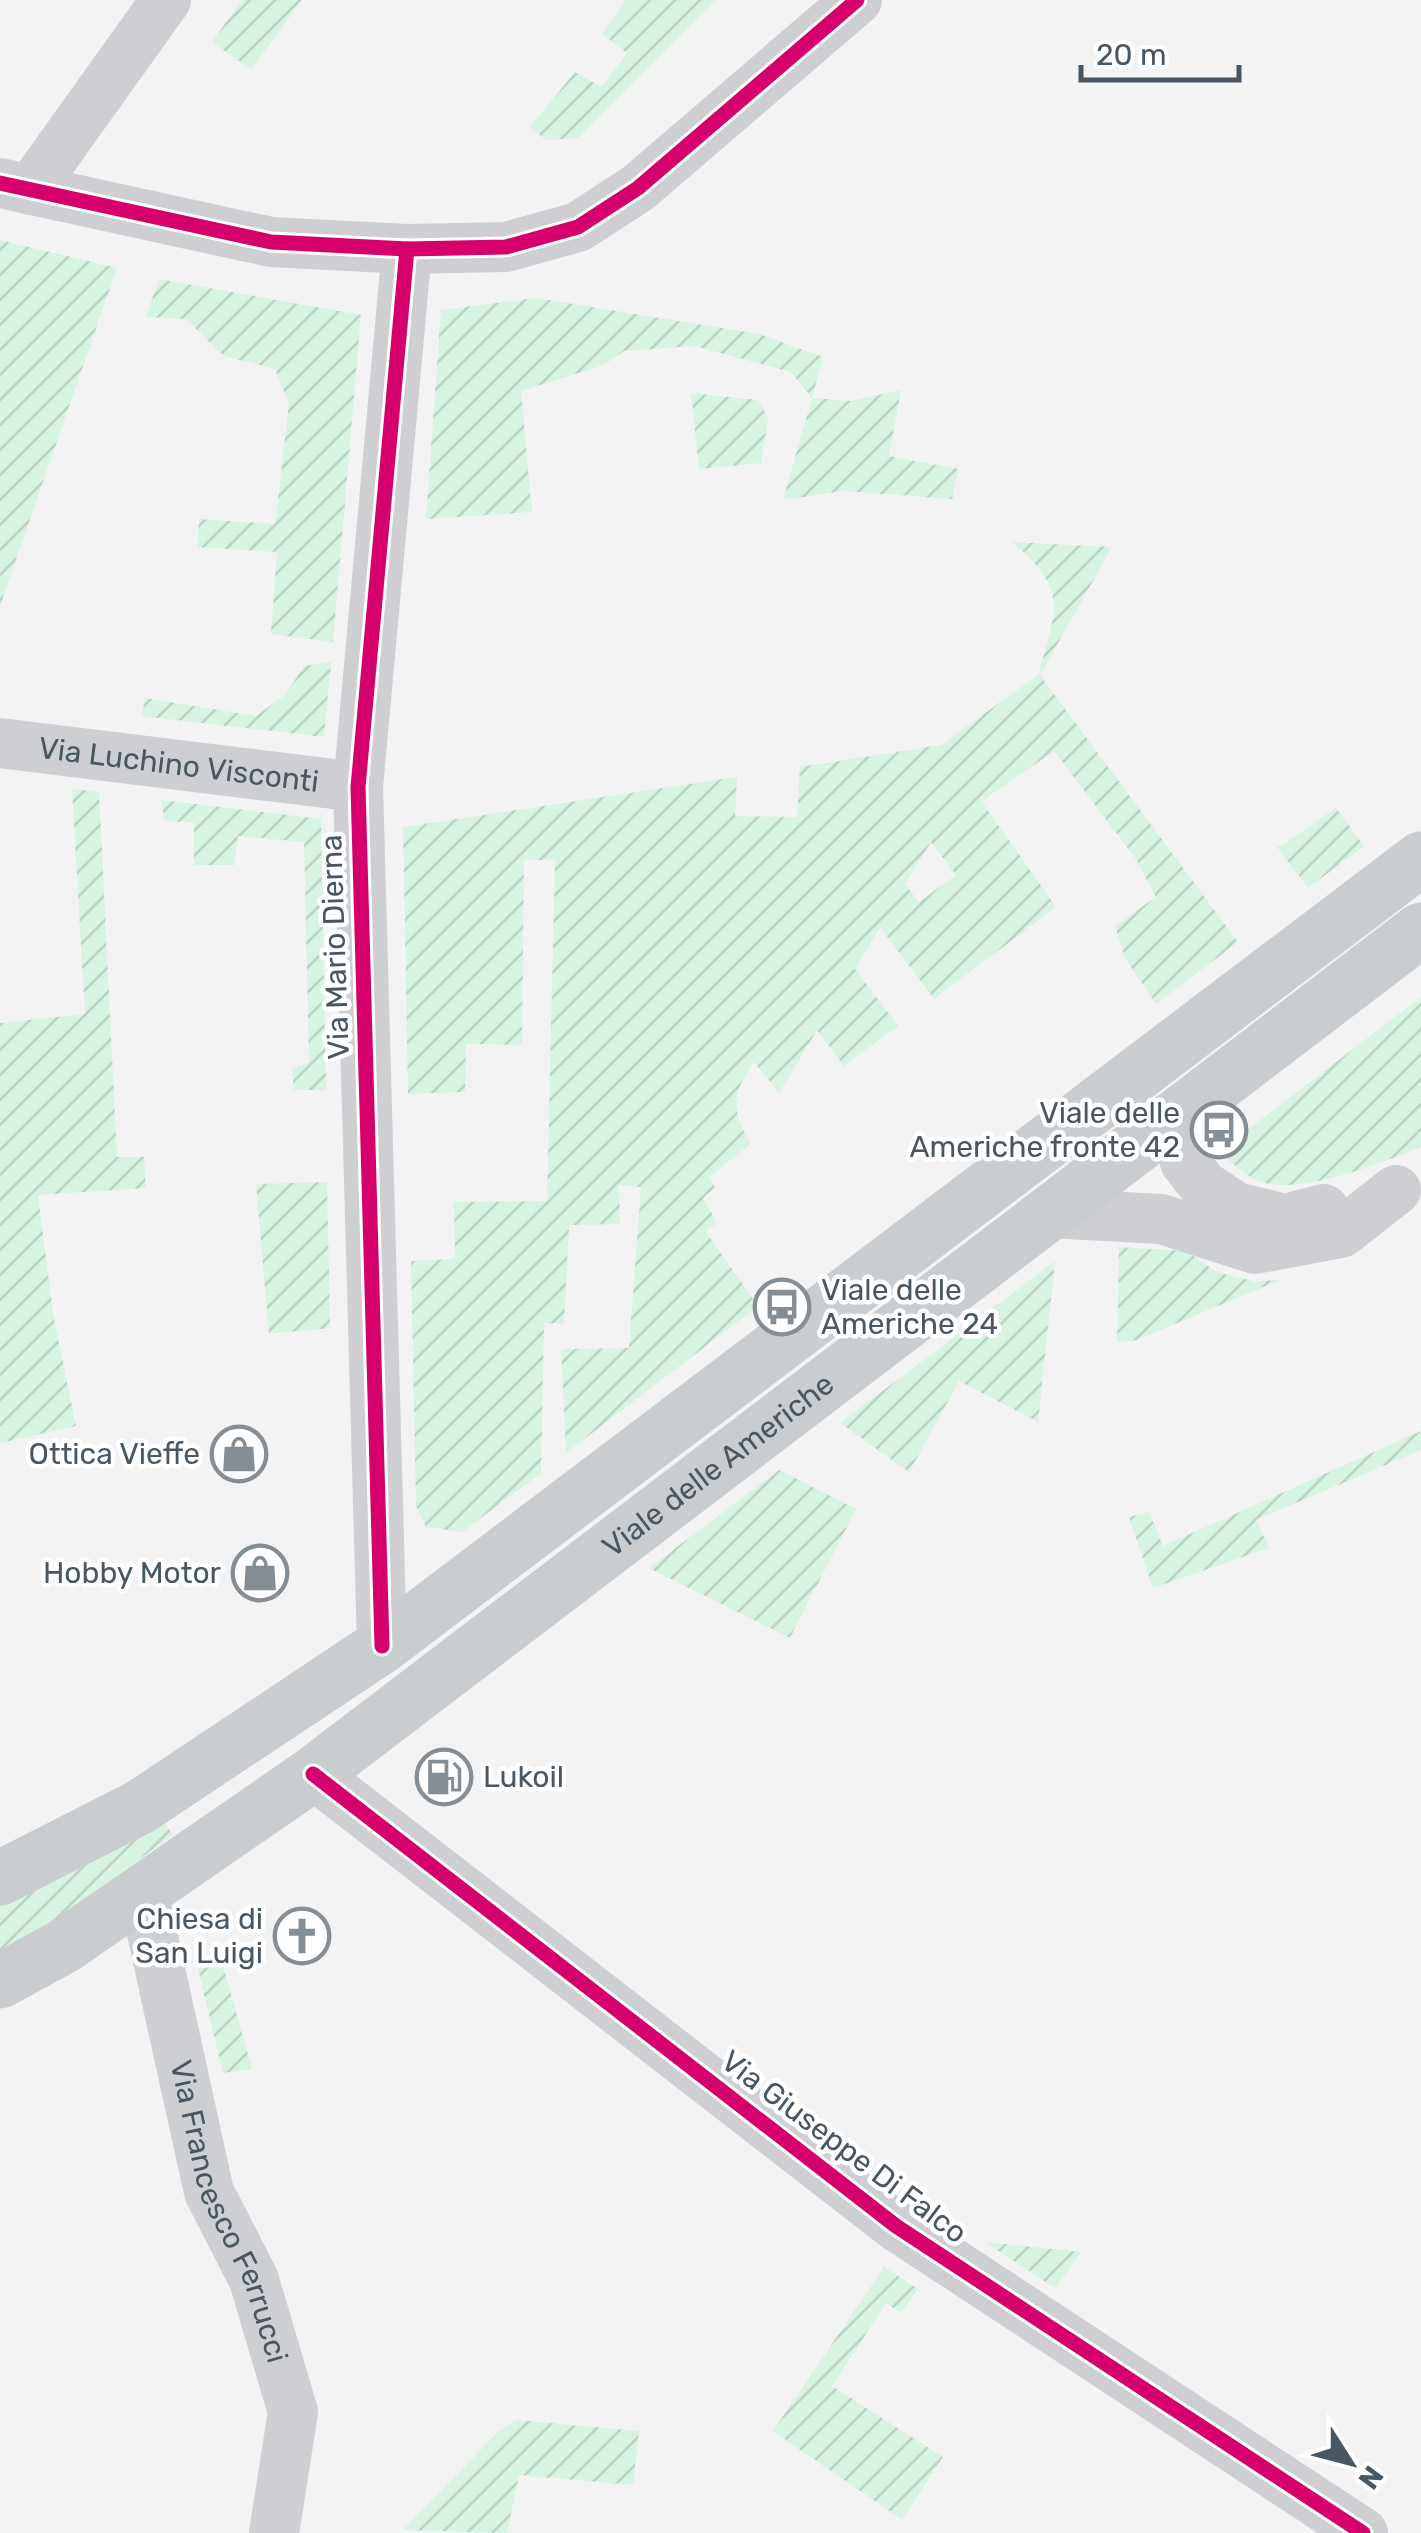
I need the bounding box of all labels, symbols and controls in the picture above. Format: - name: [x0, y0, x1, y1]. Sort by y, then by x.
- scale bar: [1081, 20, 1238, 82]
- text: 20 m: [1096, 37, 1167, 73]
- street label: Via Luchino Visconti: [36, 730, 321, 800]
- street label: Via Mario Dierna: [313, 834, 357, 1060]
- place label: Viale delle Americhe fronte 42: [909, 1095, 1180, 1165]
- bus stop icon: Viale delle Americhe fronte 42: [1189, 1100, 1249, 1160]
- place label: Viale delle Americhe 24: [821, 1272, 998, 1342]
- bus stop icon: Viale delle Americhe 24: [752, 1277, 812, 1337]
- street label: Viale delle Americhe: [595, 1366, 841, 1565]
- shop icon: Ottica Vieffe: [209, 1424, 269, 1484]
- place label: Ottica Vieffe: [29, 1436, 200, 1472]
- shop icon: Hobby Motor: [230, 1543, 290, 1603]
- place label: Hobby Motor: [43, 1555, 222, 1591]
- fuel station icon: Lukoil: [414, 1747, 474, 1807]
- place label: Lukoil: [483, 1759, 564, 1795]
- place label: Chiesa di San Luigi: [135, 1901, 263, 1971]
- church icon: Chiesa di San Luigi: [272, 1906, 332, 1966]
- street label: Via Giuseppe Di Falco: [714, 2043, 974, 2251]
- street label: Via Francesco Ferrucci: [162, 2057, 295, 2367]
- north arrow: [1301, 2413, 1401, 2513]
- text: N: [1352, 2460, 1390, 2495]

